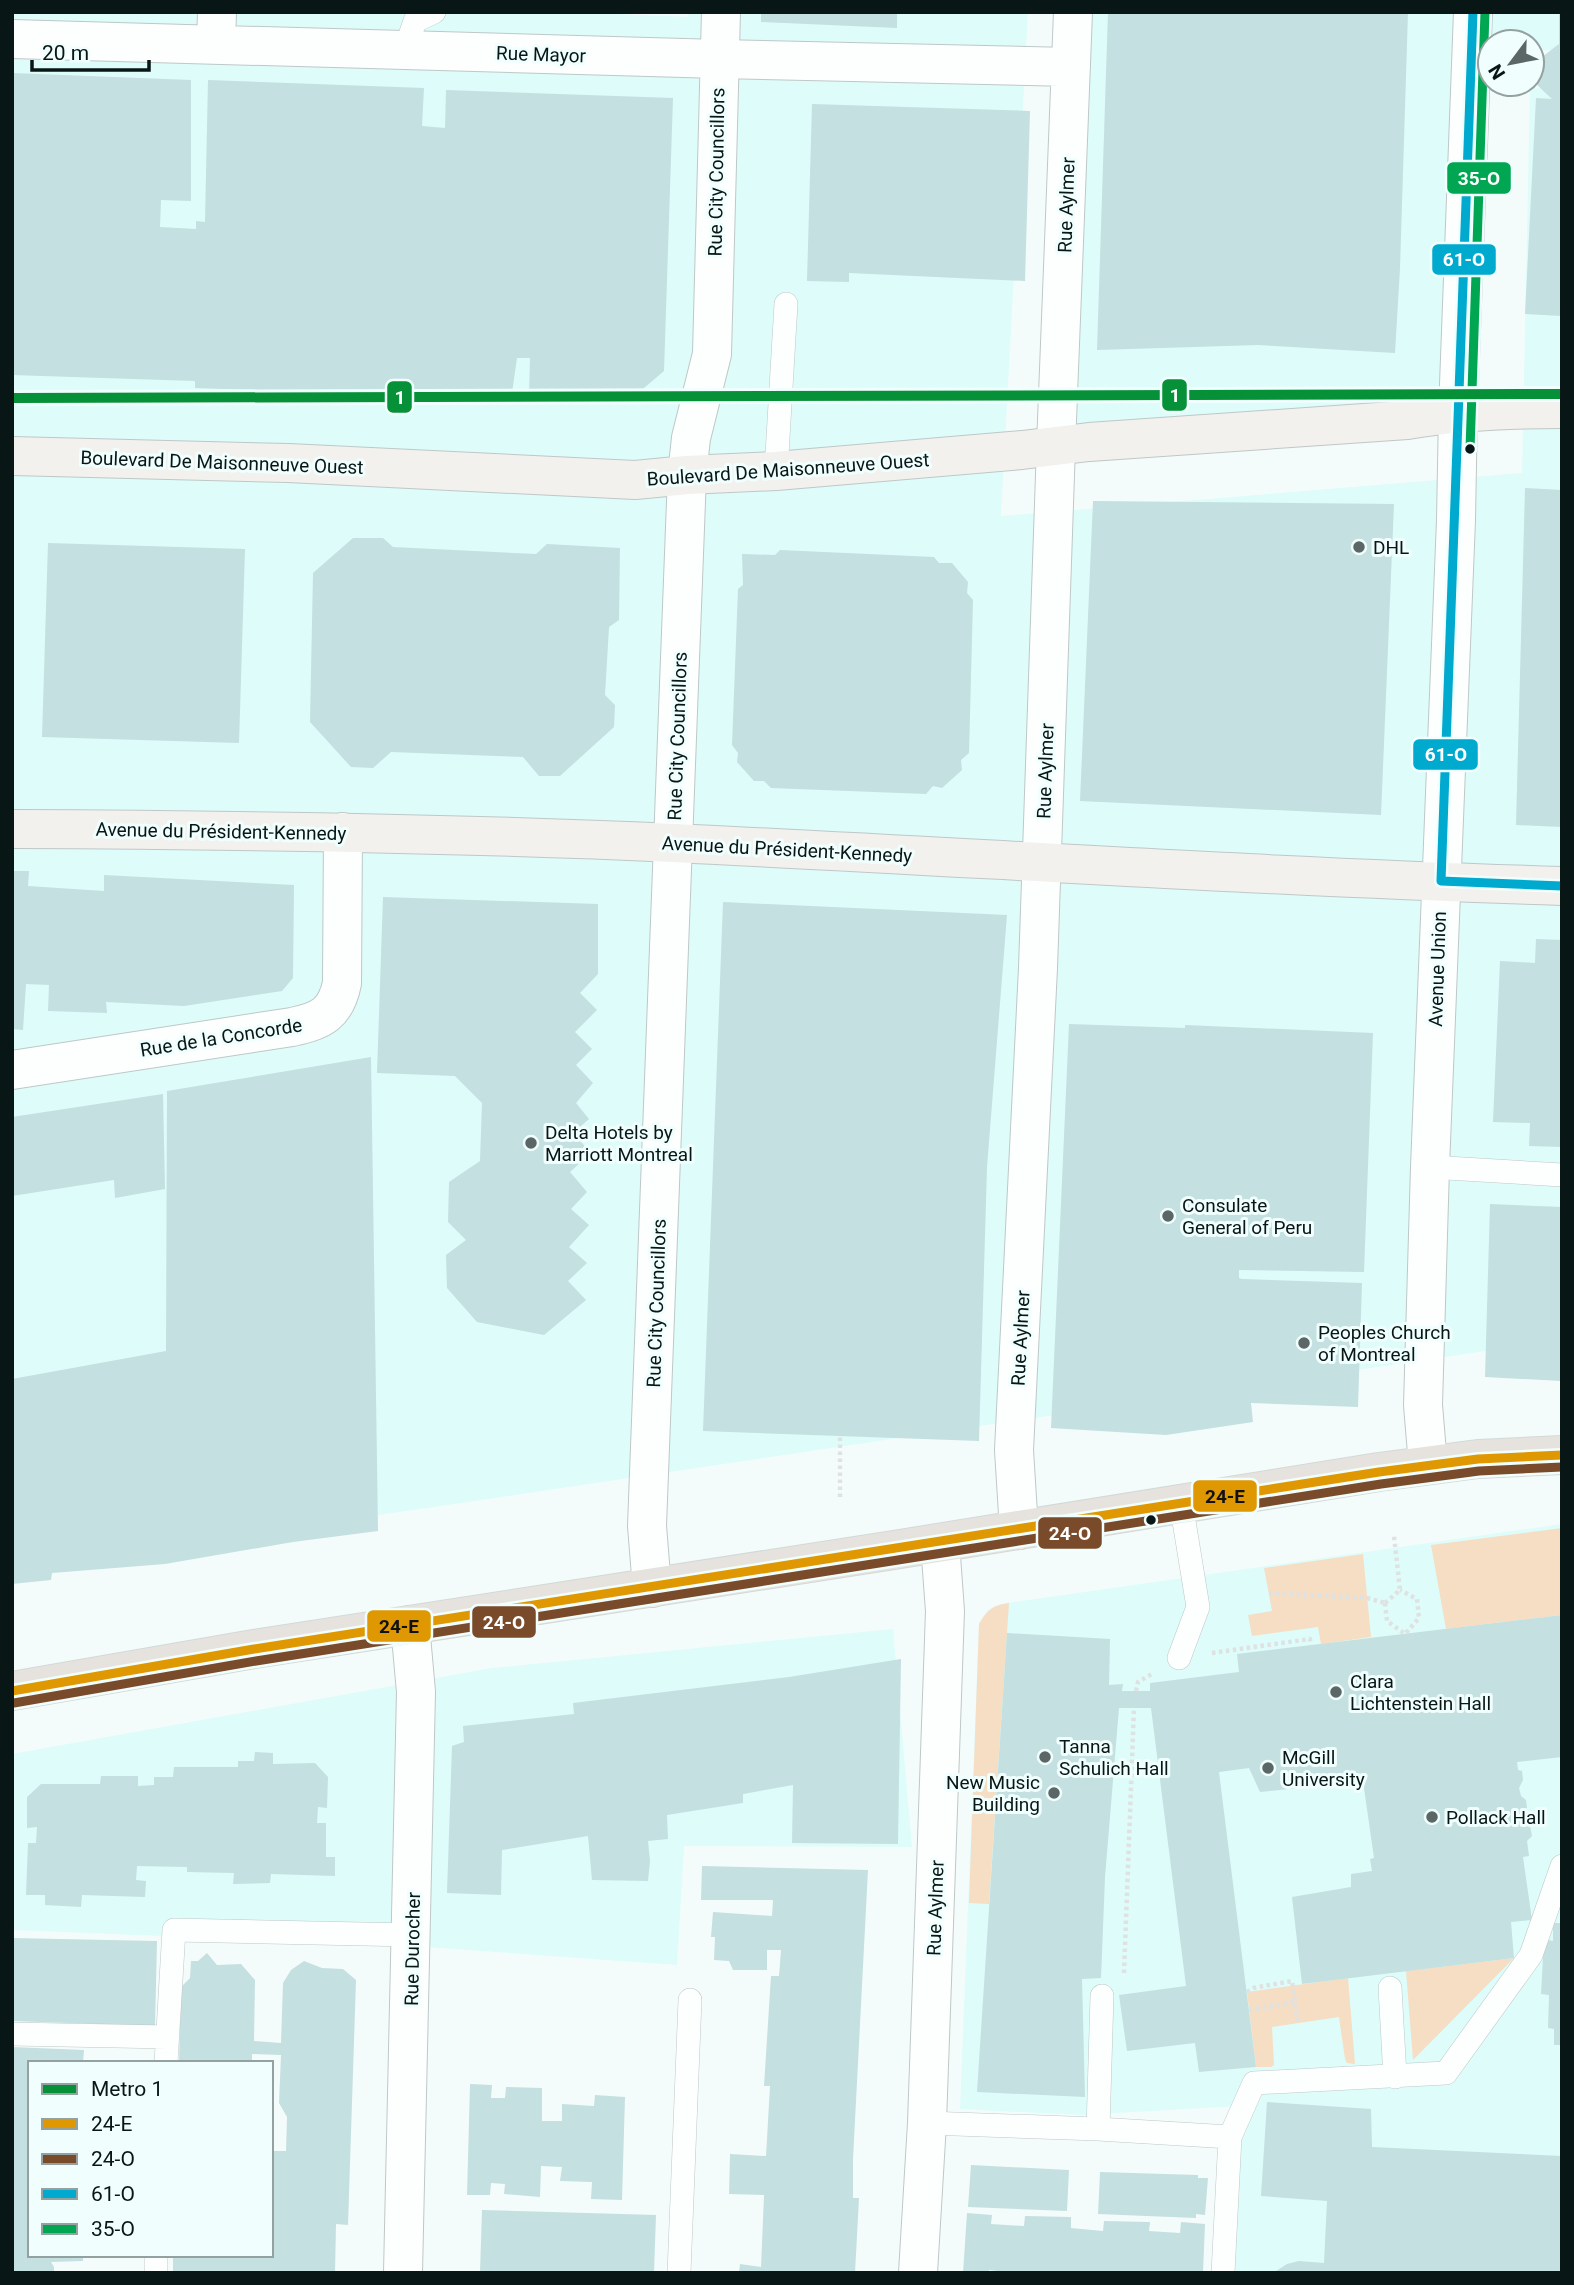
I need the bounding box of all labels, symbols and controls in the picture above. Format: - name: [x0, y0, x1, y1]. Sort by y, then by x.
- scale bar: [32, 28, 149, 72]
- north arrow: [1476, 28, 1546, 98]
- text: 20 m: [42, 41, 89, 65]
- street label: Rue Mayor: [496, 41, 587, 68]
- text: N: [1484, 60, 1510, 84]
- street label: Rue City Councillors: [704, 87, 729, 257]
- street label: Rue Aylmer: [1053, 156, 1080, 253]
- line badge: 35-O: [1446, 161, 1512, 195]
- text: 35-O: [1458, 167, 1500, 190]
- line badge: 61-O: [1431, 243, 1497, 276]
- text: 61-O: [1443, 248, 1485, 271]
- line badge: 1: [1161, 378, 1188, 412]
- line badge: 1: [386, 380, 413, 414]
- text: 1: [1170, 384, 1180, 407]
- text: 1: [395, 386, 405, 409]
- unlabelled marker: [1463, 442, 1477, 456]
- street label: Boulevard De Maisonneuve Ouest: [80, 446, 364, 479]
- street label: Boulevard De Maisonneuve Ouest: [646, 448, 930, 491]
- place label: DHL: [1373, 536, 1409, 559]
- marker: DHL: [1351, 539, 1367, 555]
- street label: Rue City Councillors: [663, 651, 692, 821]
- street label: Rue Aylmer: [1032, 722, 1059, 819]
- line badge: 61-O: [1412, 738, 1479, 771]
- text: 61-O: [1425, 743, 1467, 766]
- street label: Avenue du Président-Kennedy: [95, 818, 347, 845]
- street label: Avenue du Président-Kennedy: [661, 831, 913, 868]
- street label: Avenue Union: [1424, 911, 1451, 1027]
- street label: Rue de la Concorde: [138, 1013, 304, 1062]
- place label: Delta Hotels by Marriott Montreal: [545, 1121, 693, 1166]
- marker: Delta Hotels by Marriott Montreal: [523, 1135, 539, 1151]
- place label: Consulate General of Peru: [1182, 1194, 1312, 1239]
- marker: Consulate General of Peru: [1160, 1208, 1176, 1224]
- street label: Rue City Councillors: [642, 1218, 671, 1388]
- street label: Rue Aylmer: [1007, 1289, 1035, 1386]
- place label: Peoples Church of Montreal: [1318, 1321, 1451, 1366]
- marker: Peoples Church of Montreal: [1296, 1335, 1312, 1351]
- line badge: 24-E: [1192, 1479, 1258, 1513]
- text: 24-E: [1205, 1485, 1245, 1508]
- unlabelled marker: [1144, 1513, 1158, 1527]
- line badge: 24-O: [1037, 1516, 1103, 1550]
- text: 24-O: [1049, 1522, 1091, 1545]
- line badge: 24-O: [471, 1605, 537, 1639]
- line badge: 24-E: [366, 1609, 432, 1643]
- text: 24-O: [483, 1611, 525, 1634]
- text: 24-E: [379, 1615, 419, 1638]
- place label: Clara Lichtenstein Hall: [1350, 1670, 1491, 1715]
- marker: Clara Lichtenstein Hall: [1328, 1684, 1344, 1700]
- place label: Tanna Schulich Hall: [1059, 1735, 1169, 1780]
- place label: McGill University: [1282, 1746, 1365, 1791]
- marker: Tanna Schulich Hall: [1037, 1749, 1053, 1765]
- marker: McGill University: [1260, 1760, 1276, 1776]
- place label: New Music Building: [946, 1771, 1040, 1816]
- marker: New Music Building: [1046, 1785, 1062, 1801]
- place label: Pollack Hall: [1446, 1806, 1546, 1829]
- marker: Pollack Hall: [1424, 1809, 1440, 1825]
- street label: Rue Aylmer: [922, 1859, 949, 1956]
- street label: Rue Durocher: [400, 1891, 425, 2006]
- legend: [28, 2061, 273, 2257]
- text: Metro 1: [91, 2077, 163, 2101]
- text: 24-E: [91, 2112, 132, 2136]
- text: 24-O: [91, 2147, 135, 2171]
- text: 61-O: [91, 2182, 135, 2206]
- text: 35-O: [91, 2217, 135, 2241]

